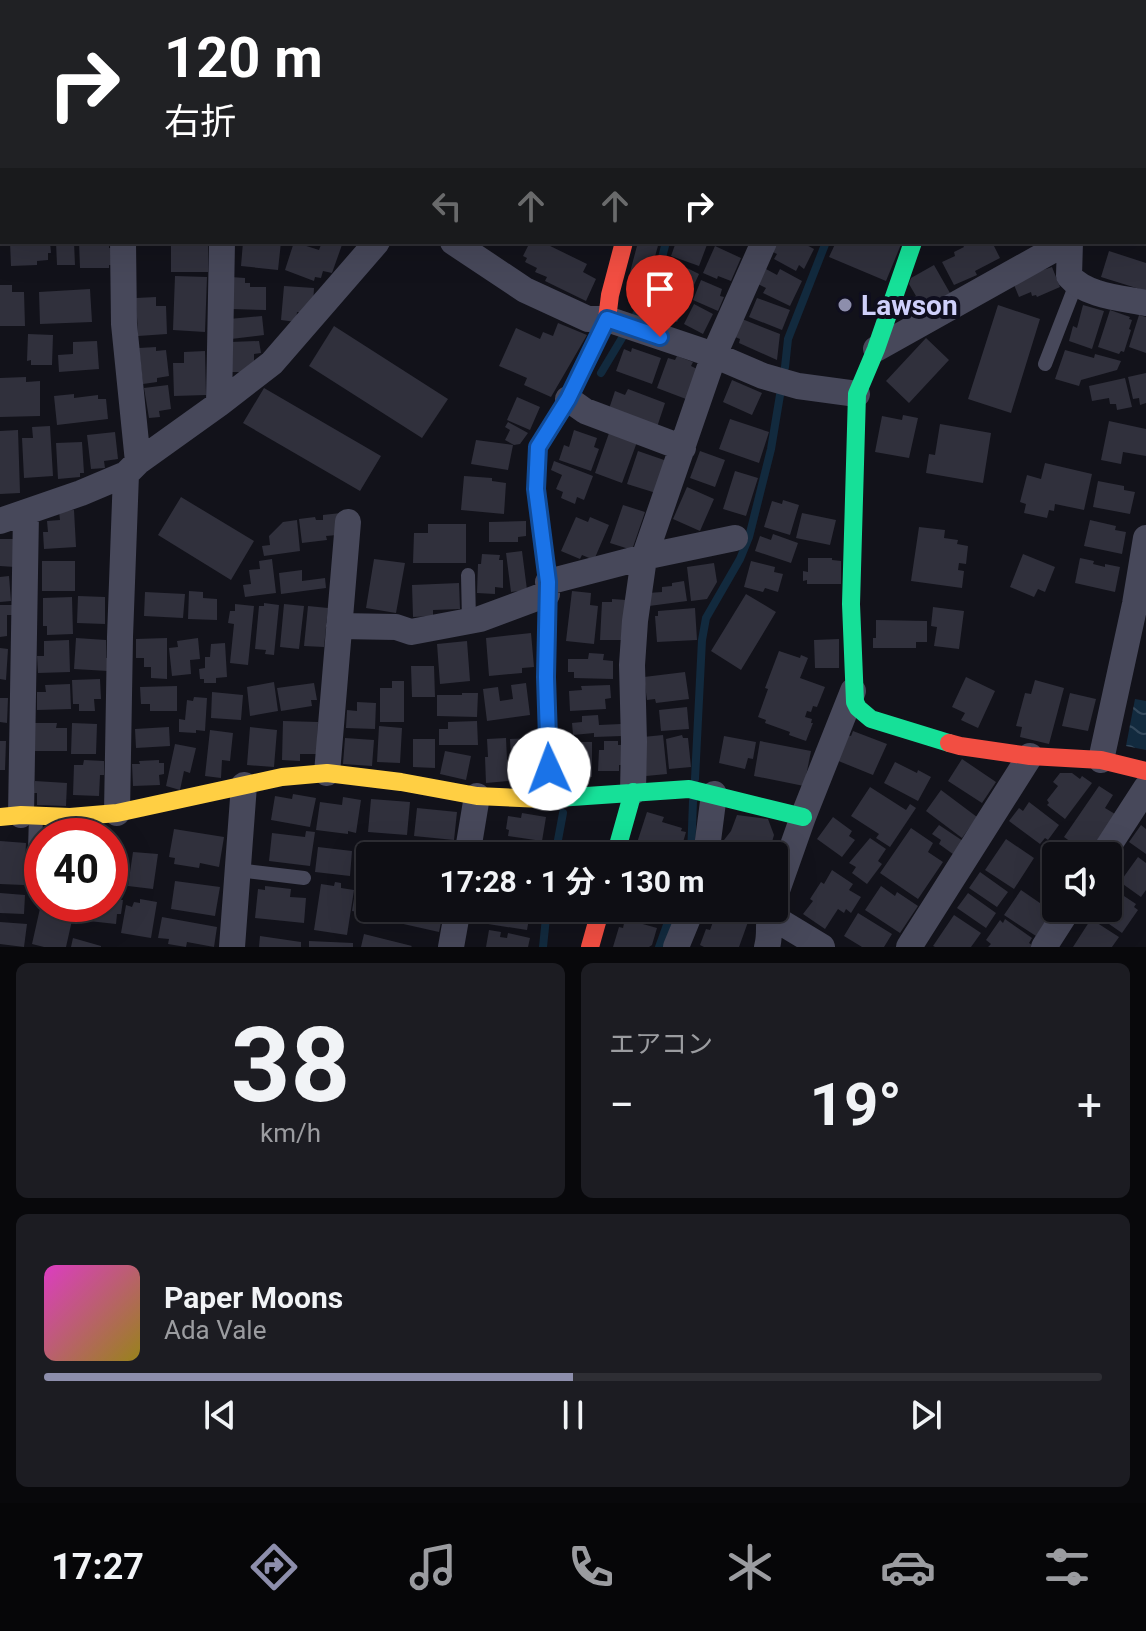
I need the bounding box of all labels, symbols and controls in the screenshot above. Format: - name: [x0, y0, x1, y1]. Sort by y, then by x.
- text: 120 m: [164, 25, 323, 91]
- icon: right: [32, 32, 136, 136]
- text: 右折: [164, 101, 236, 143]
- icon: left: [425, 184, 469, 228]
- icon: ahead: [509, 184, 553, 228]
- icon: ahead: [593, 184, 637, 228]
- icon: right: [677, 184, 721, 228]
- pin: [626, 255, 694, 337]
- icon: arrive: [638, 267, 682, 311]
- place label: Lawson: [861, 289, 958, 322]
- marker: Lawson: [836, 296, 854, 314]
- position arrow: [507, 727, 591, 811]
- speed limit sign: 40: [24, 818, 128, 922]
- map controls: [1042, 842, 1122, 922]
- button: sound: [1042, 842, 1122, 922]
- text: 17:28 · 1 分 · 130 m: [440, 864, 704, 899]
- text: 38: [231, 1005, 350, 1126]
- text: エアコン: [609, 1029, 713, 1059]
- text: 19°: [809, 1069, 902, 1140]
- text: −: [609, 1079, 634, 1131]
- text: +: [1077, 1079, 1102, 1131]
- text: km/h: [260, 1118, 321, 1148]
- text: Paper Moons: [164, 1280, 343, 1315]
- text: Ada Vale: [164, 1315, 266, 1345]
- icon: previous: [198, 1393, 242, 1437]
- icon: pause: [551, 1393, 595, 1437]
- icon: next: [904, 1393, 948, 1437]
- icon: directions: [246, 1539, 302, 1595]
- icon: music: [405, 1539, 461, 1595]
- icon: phone: [563, 1539, 619, 1595]
- icon: climate: [722, 1539, 778, 1595]
- icon: car: [880, 1539, 936, 1595]
- icon: filters: [1039, 1539, 1095, 1595]
- text: 17:27: [51, 1546, 144, 1588]

